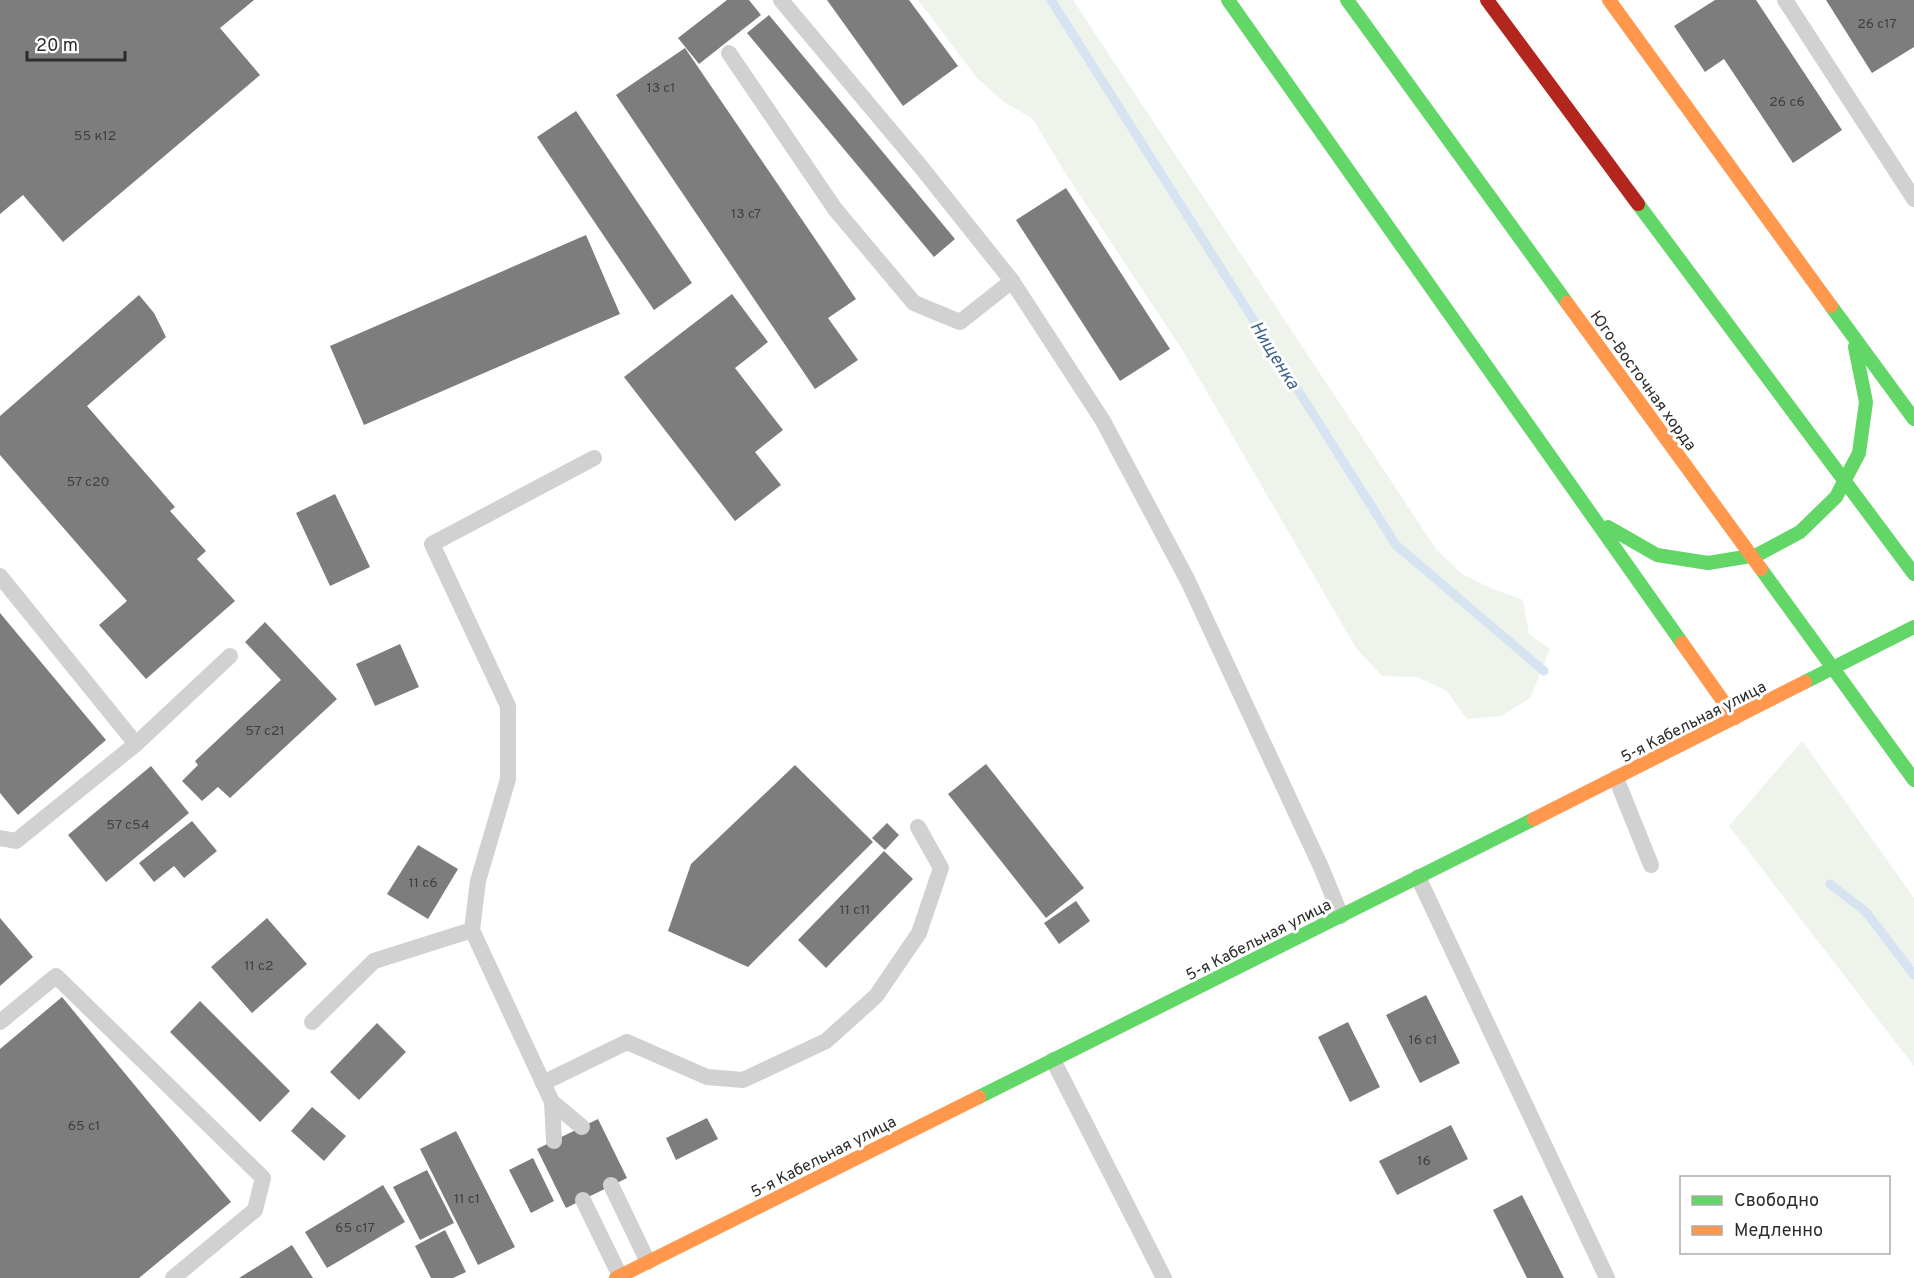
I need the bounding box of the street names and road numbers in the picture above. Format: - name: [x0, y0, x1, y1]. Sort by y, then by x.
- street label: Юго-Восточная хорда: [1585, 307, 1700, 455]
- street label: 5-я Кабельная улица: [1618, 677, 1770, 768]
- street label: 5-я Кабельная улица: [1183, 895, 1335, 986]
- street label: 5-я Кабельная улица: [748, 1112, 900, 1203]

